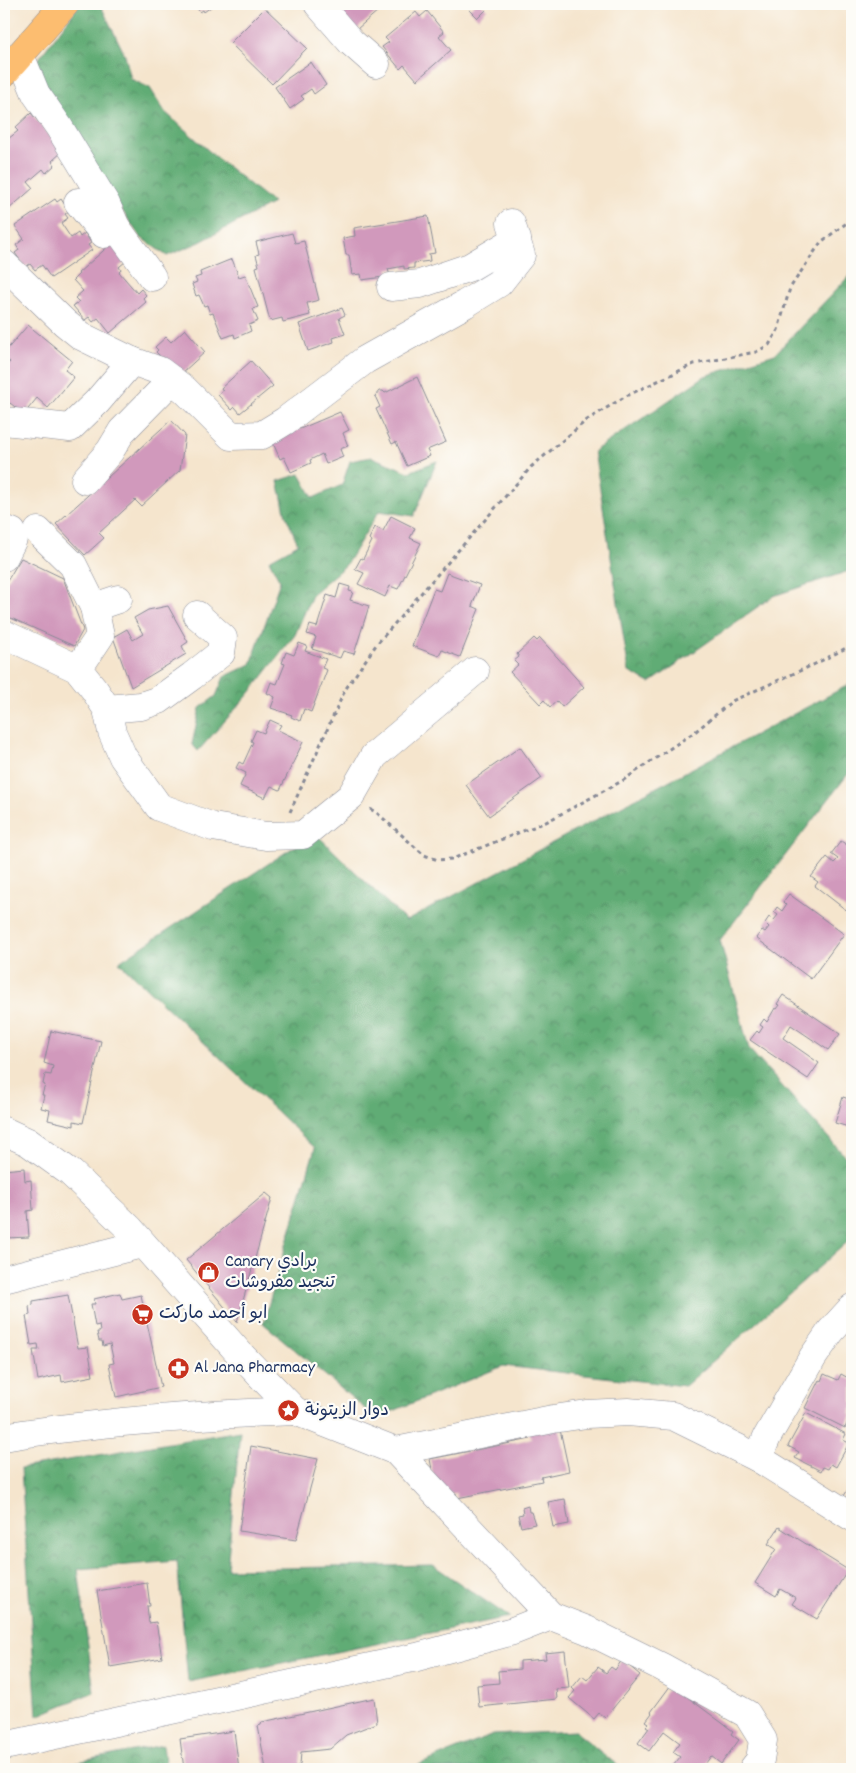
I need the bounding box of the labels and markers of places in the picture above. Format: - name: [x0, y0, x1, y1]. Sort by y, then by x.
- place label: Canary برادي تنجيد مفروشات: [225, 1250, 336, 1296]
- shop icon: Canary برادي تنجيد مفروشات: [197, 1260, 221, 1284]
- supermarket icon: ابو أحمد ماركت: [131, 1302, 155, 1326]
- place label: ابو أحمد ماركت: [159, 1302, 267, 1327]
- pharmacy icon: Al Jana Pharmacy: [166, 1356, 190, 1380]
- place label: Al Jana Pharmacy: [194, 1356, 316, 1381]
- place icon: دوار الزيتونة: [277, 1399, 301, 1423]
- place label: دوار الزيتونة: [305, 1399, 389, 1424]

